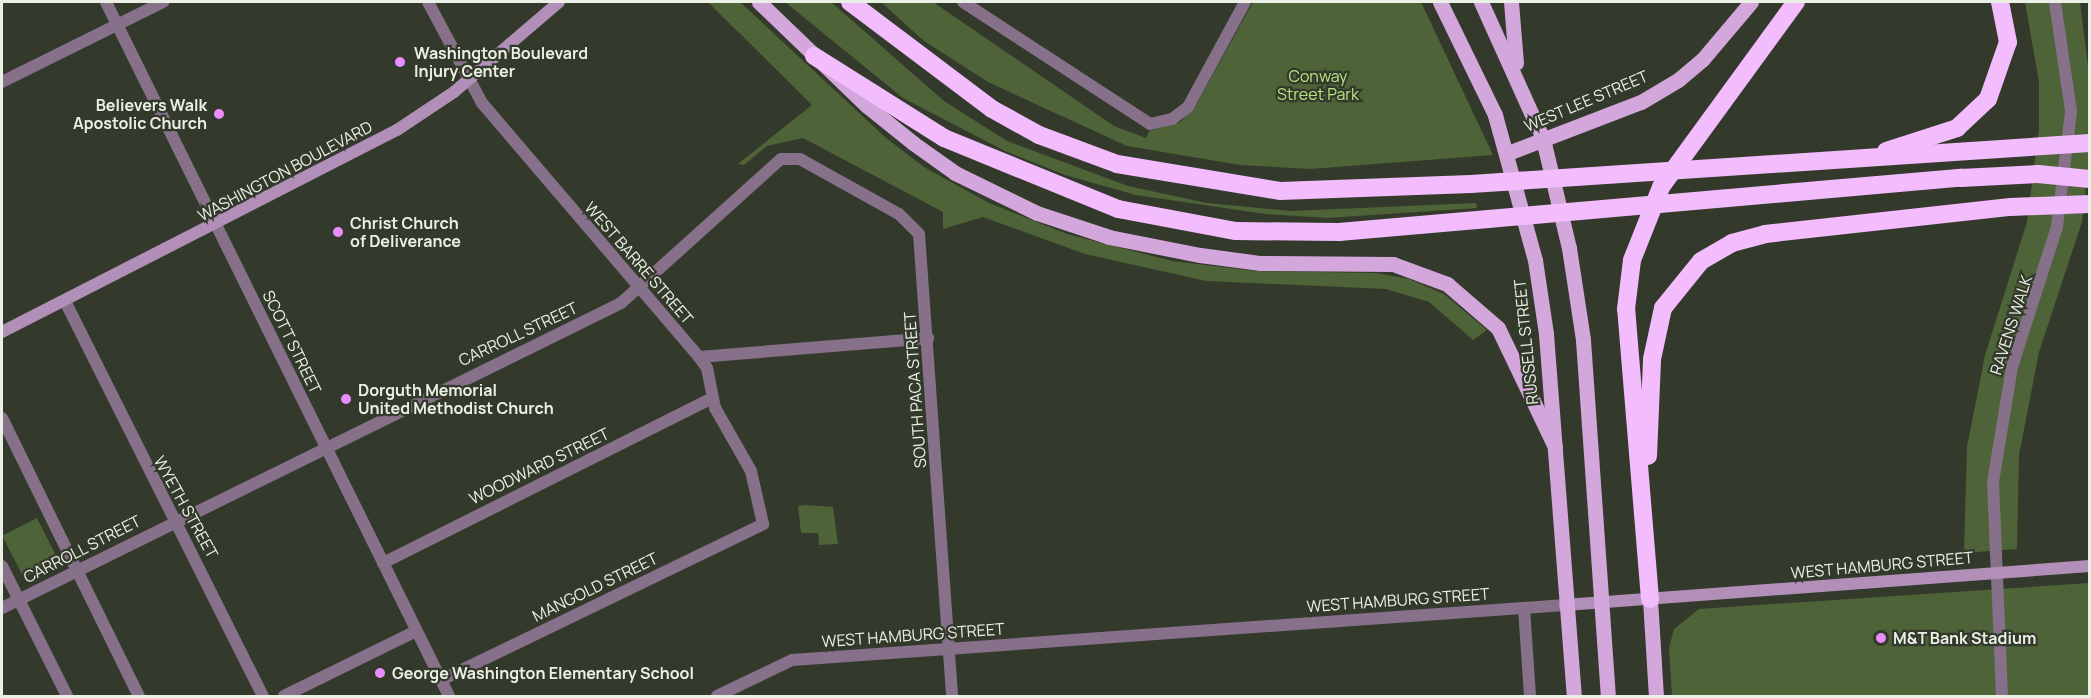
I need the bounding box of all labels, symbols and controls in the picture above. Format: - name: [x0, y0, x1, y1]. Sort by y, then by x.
- place label: Washington Boulevard Injury Center: [414, 43, 588, 81]
- marker: Washington Boulevard Injury Center: [391, 53, 409, 71]
- park label: Conway Street Park: [1277, 66, 1359, 104]
- street label: WEST LEE STREET: [1521, 66, 1651, 136]
- place label: Believers Walk Apostolic Church: [73, 95, 207, 133]
- marker: Believers Walk Apostolic Church: [212, 107, 226, 121]
- street label: WASHINGTON BOULEVARD: [194, 117, 376, 225]
- street label: WEST BARRE STREET: [581, 198, 697, 328]
- place label: Christ Church of Deliverance: [350, 213, 461, 251]
- marker: Christ Church of Deliverance: [331, 225, 345, 239]
- street label: RAVENS WALK: [1986, 273, 2036, 377]
- street label: RUSSELL STREET: [1510, 278, 1542, 406]
- street label: SCOTT STREET: [259, 287, 325, 397]
- street label: CARROLL STREET: [455, 298, 581, 370]
- street label: SOUTH PACA STREET: [900, 311, 930, 469]
- place label: Dorguth Memorial United Methodist Church: [358, 380, 554, 418]
- marker: Dorguth Memorial United Methodist Church: [339, 392, 353, 406]
- street label: WOODWARD STREET: [466, 424, 612, 508]
- street label: WYETH STREET: [150, 453, 222, 561]
- street label: CARROLL STREET: [20, 511, 144, 587]
- street label: WEST HAMBURG STREET: [1790, 547, 1974, 583]
- street label: MANGOLD STREET: [529, 548, 661, 626]
- street label: WEST HAMBURG STREET: [1306, 584, 1490, 616]
- street label: WEST HAMBURG STREET: [821, 619, 1005, 651]
- place label: M&T Bank Stadium: [1893, 628, 2037, 648]
- marker: M&T Bank Stadium: [1874, 631, 1888, 645]
- place label: George Washington Elementary School: [392, 663, 694, 683]
- marker: George Washington Elementary School: [373, 666, 387, 680]

